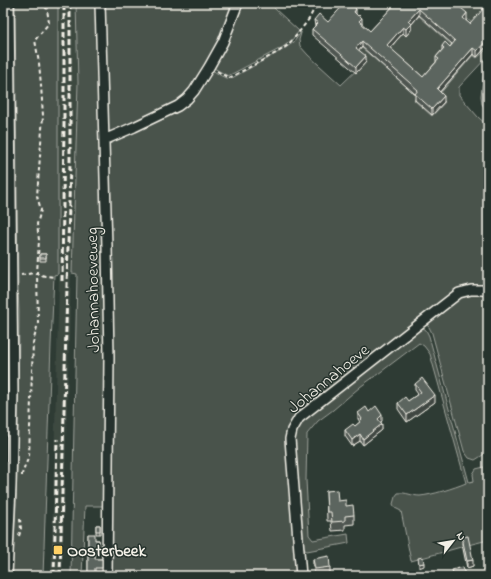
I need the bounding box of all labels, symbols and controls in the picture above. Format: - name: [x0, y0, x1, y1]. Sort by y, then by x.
- street label: Johannahoeveweg: [80, 227, 109, 353]
- street label: Johannahoeve: [283, 338, 376, 420]
- north arrow: [433, 521, 473, 561]
- text: N: [452, 529, 469, 544]
- place label: Oosterbeek: [67, 539, 146, 564]
- marker: Oosterbeek: [52, 544, 64, 556]

